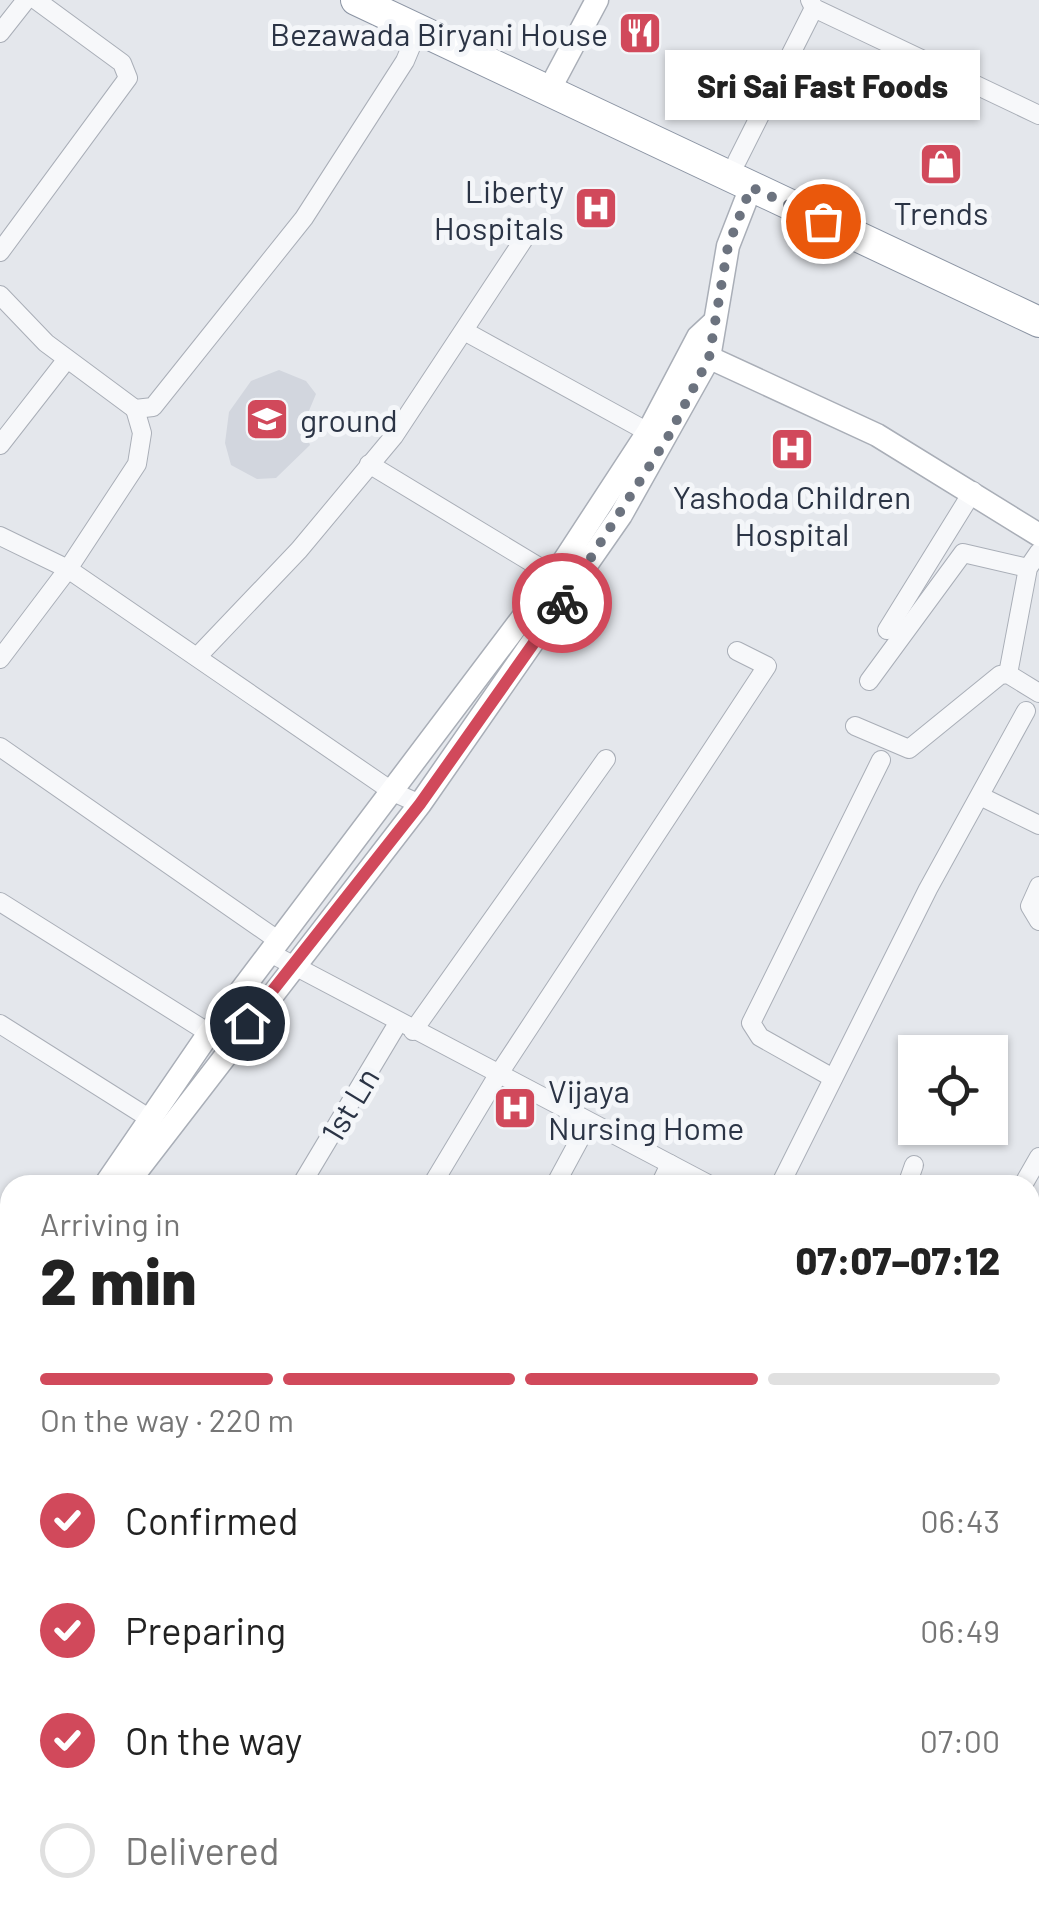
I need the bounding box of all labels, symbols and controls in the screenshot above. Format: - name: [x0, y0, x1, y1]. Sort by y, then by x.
- restaurant icon: Bezawada Biryani House: [617, 10, 663, 56]
- place label: Bezawada Biryani House: [270, 14, 608, 52]
- callout: Sri Sai Fast Foods: [666, 51, 980, 121]
- text: Sri Sai Fast Foods: [697, 66, 948, 104]
- shop icon: Trends: [918, 141, 964, 187]
- place label: Liberty Hospitals: [434, 171, 564, 246]
- pin: [781, 179, 866, 264]
- hospital icon: Liberty Hospitals: [573, 185, 619, 231]
- place label: Trends: [894, 193, 988, 231]
- icon: bag: [796, 194, 851, 249]
- school or university icon: ground: [244, 396, 290, 442]
- place label: ground: [300, 400, 398, 438]
- hospital icon: Yashoda Children Hospital: [769, 426, 815, 472]
- place label: Yashoda Children Hospital: [673, 477, 911, 552]
- courier: [512, 553, 612, 653]
- icon: bike: [535, 576, 590, 631]
- pin: [205, 981, 290, 1066]
- icon: home: [220, 996, 275, 1051]
- map controls: [898, 1035, 1008, 1145]
- button: locate: [898, 1035, 1008, 1145]
- street label: 1st Ln: [312, 1060, 386, 1148]
- place label: Vijaya Nursing Home: [548, 1071, 744, 1146]
- hospital icon: Vijaya Nursing Home: [492, 1085, 538, 1131]
- text: Arriving in: [40, 1204, 180, 1242]
- text: 07:07–07:12: [796, 1237, 1000, 1283]
- text: 2 min: [40, 1240, 197, 1318]
- text: On the way · 220 m: [40, 1400, 294, 1438]
- icon: check: [40, 1493, 95, 1548]
- text: Confirmed: [125, 1497, 298, 1543]
- text: 06:43: [920, 1501, 1000, 1539]
- icon: check: [40, 1603, 95, 1658]
- text: Preparing: [125, 1607, 286, 1653]
- text: 06:49: [920, 1611, 1000, 1649]
- icon: check: [40, 1713, 95, 1768]
- text: On the way: [125, 1717, 302, 1763]
- text: 07:00: [920, 1721, 1000, 1759]
- text: Delivered: [125, 1827, 279, 1873]

